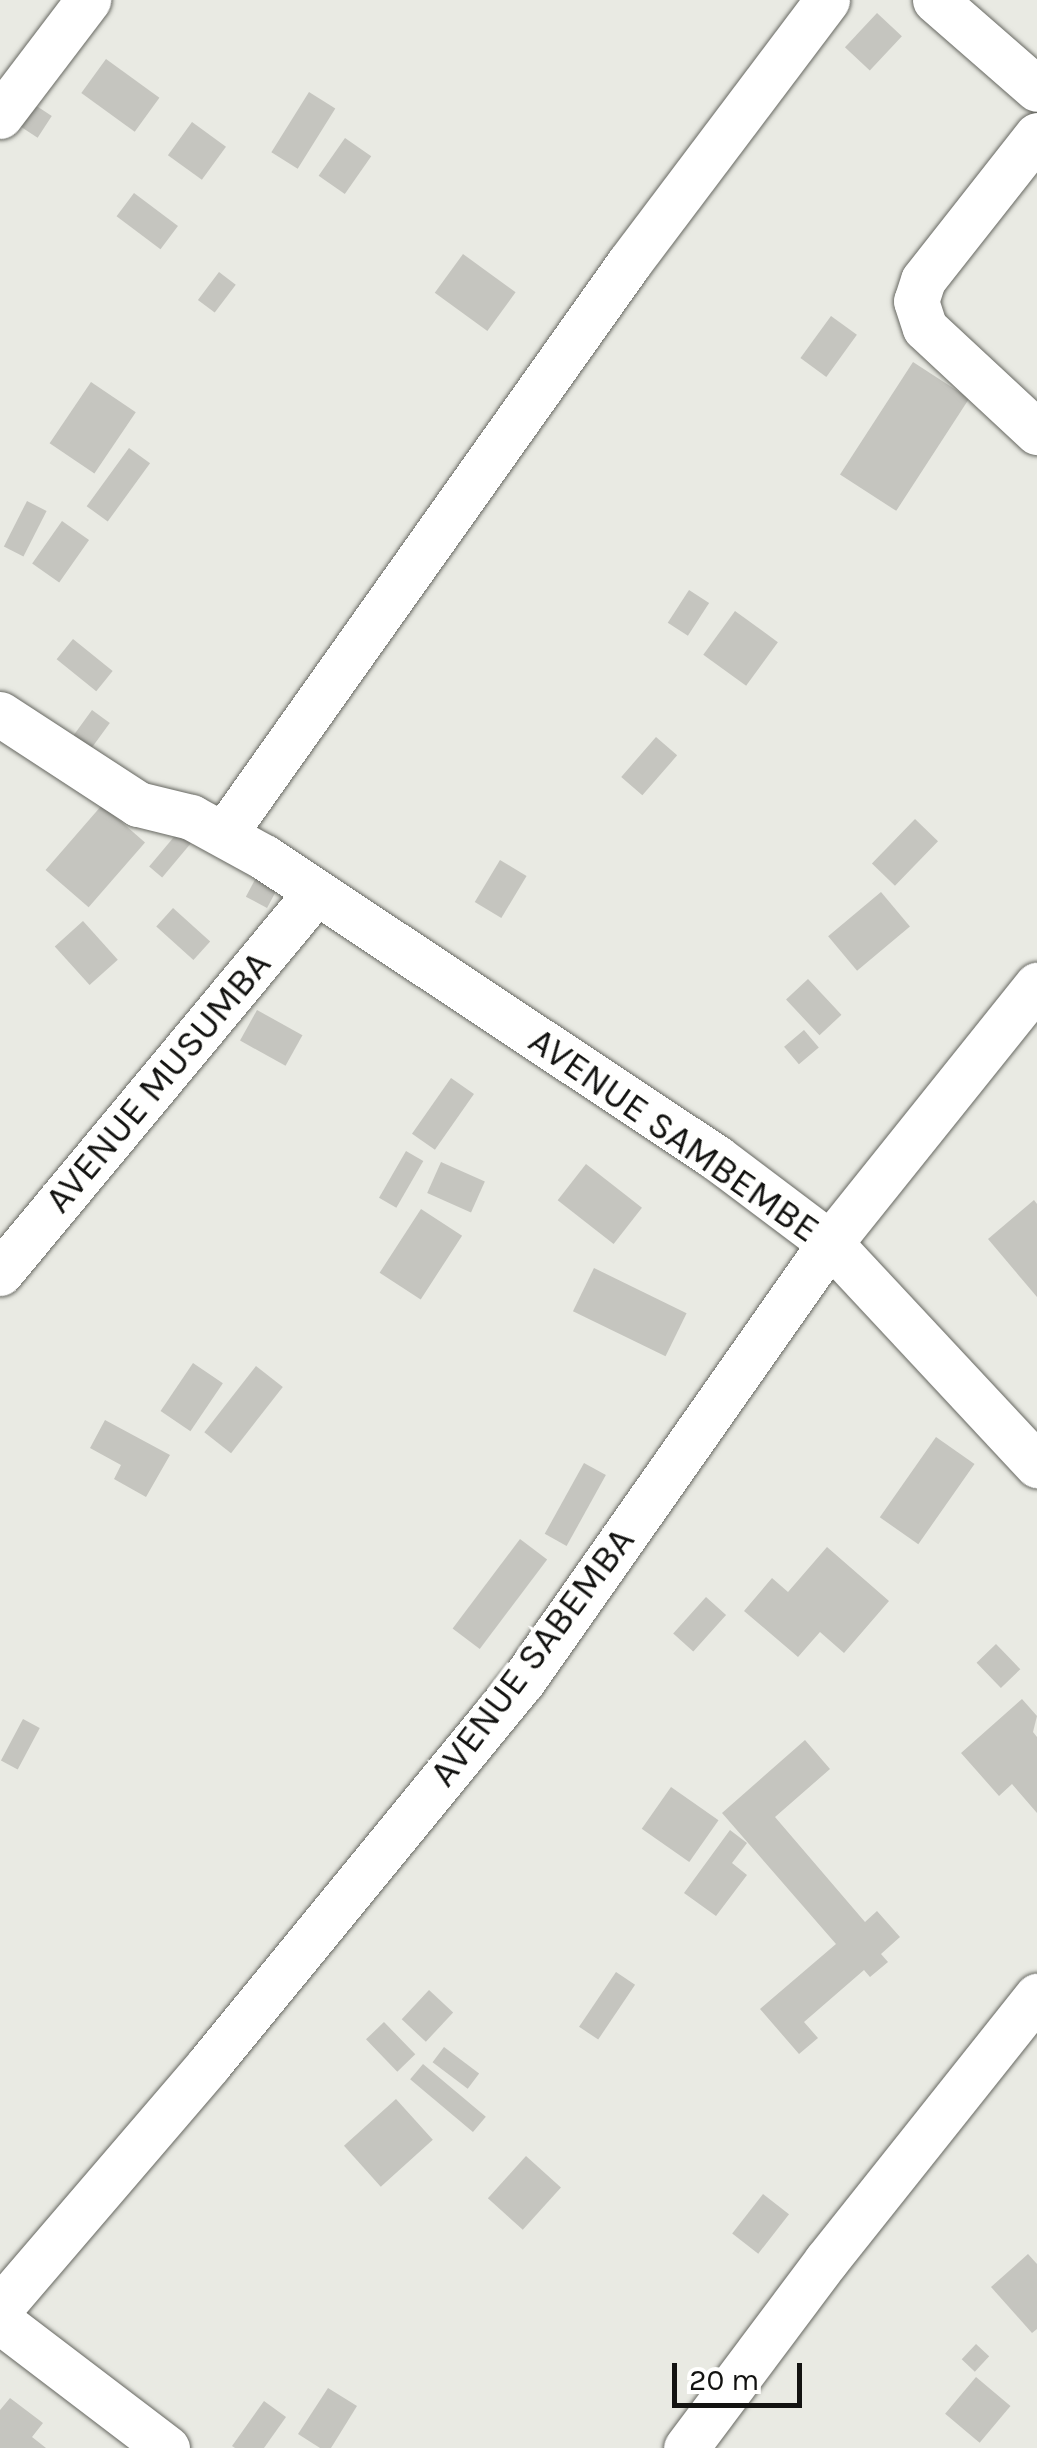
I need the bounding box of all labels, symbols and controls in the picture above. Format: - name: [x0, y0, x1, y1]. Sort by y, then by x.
- street label: AVENUE MUSUMBA: [35, 942, 281, 1222]
- street label: AVENUE SAMBEMBE: [520, 1018, 828, 1252]
- street label: AVENUE SABEMBA: [420, 1519, 644, 1795]
- scale bar: [677, 2343, 807, 2405]
- text: 20 m: [689, 2362, 759, 2398]

